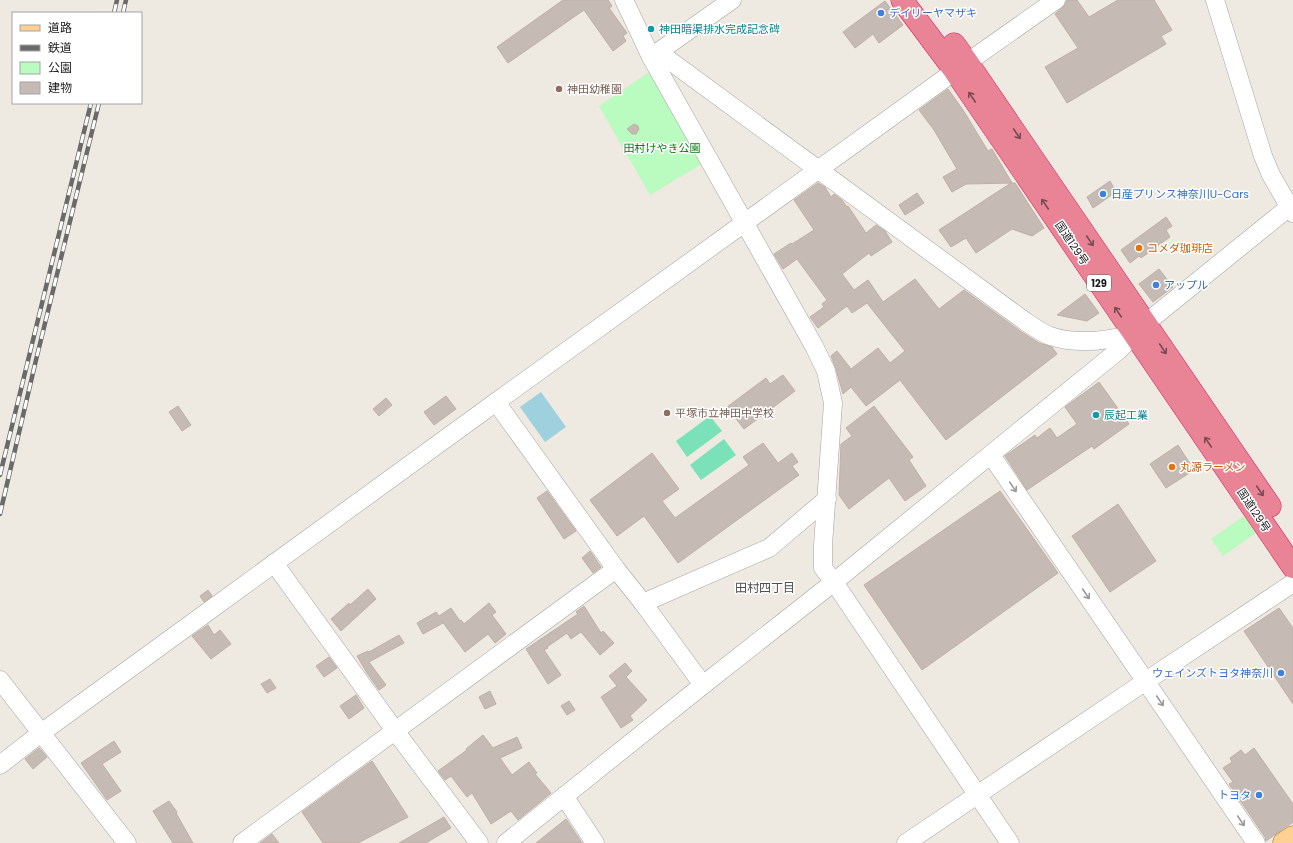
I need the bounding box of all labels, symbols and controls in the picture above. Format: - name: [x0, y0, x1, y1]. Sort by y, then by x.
- place label: デイリーヤマザキ: [889, 5, 977, 21]
- marker: デイリーヤマザキ: [876, 8, 886, 18]
- legend: [12, 12, 142, 104]
- text: 道路: [48, 19, 72, 36]
- place label: 神田暗渠排水完成記念碑: [659, 21, 780, 37]
- marker: 神田暗渠排水完成記念碑: [646, 24, 656, 34]
- text: 鉄道: [48, 39, 72, 56]
- text: 公園: [48, 59, 72, 76]
- text: 建物: [48, 79, 72, 96]
- place label: 神田幼稚園: [567, 81, 622, 97]
- marker: 神田幼稚園: [554, 84, 564, 94]
- one-way arrow: [968, 92, 976, 103]
- one-way arrow: [1013, 128, 1021, 139]
- park label: 田村けやき公園: [624, 140, 701, 156]
- place label: 日産プリンス神奈川U-Cars: [1111, 186, 1249, 202]
- marker: 日産プリンス神奈川U-Cars: [1098, 189, 1108, 199]
- one-way arrow: [1041, 199, 1049, 210]
- street label: 国道129号: [1051, 218, 1093, 268]
- one-way arrow: [1086, 236, 1094, 247]
- place label: コメダ珈琲店: [1147, 240, 1213, 256]
- marker: コメダ珈琲店: [1134, 243, 1144, 253]
- road number: 129: [1087, 275, 1111, 291]
- place label: アップル: [1164, 277, 1208, 293]
- marker: アップル: [1151, 280, 1161, 290]
- one-way arrow: [1114, 306, 1122, 318]
- one-way arrow: [1159, 343, 1167, 354]
- place label: 平塚市立神田中学校: [675, 405, 774, 421]
- place label: 辰起工業: [1104, 407, 1148, 423]
- marker: 平塚市立神田中学校: [662, 408, 672, 418]
- marker: 辰起工業: [1091, 410, 1101, 420]
- one-way arrow: [1204, 437, 1212, 448]
- place label: 丸源ラーメン: [1180, 459, 1246, 475]
- marker: 丸源ラーメン: [1167, 462, 1177, 472]
- one-way arrow: [1009, 481, 1017, 492]
- street label: 国道129号: [1233, 485, 1275, 535]
- one-way arrow: [1256, 485, 1264, 496]
- district label: 田村四丁目: [735, 579, 795, 596]
- one-way arrow: [1082, 588, 1090, 599]
- place label: ウェインズトヨタ神奈川: [1152, 665, 1273, 681]
- marker: ウェインズトヨタ神奈川: [1276, 668, 1286, 678]
- one-way arrow: [1156, 696, 1164, 707]
- place label: トヨタ: [1218, 787, 1251, 803]
- marker: トヨタ: [1254, 790, 1264, 800]
- one-way arrow: [1237, 815, 1245, 826]

